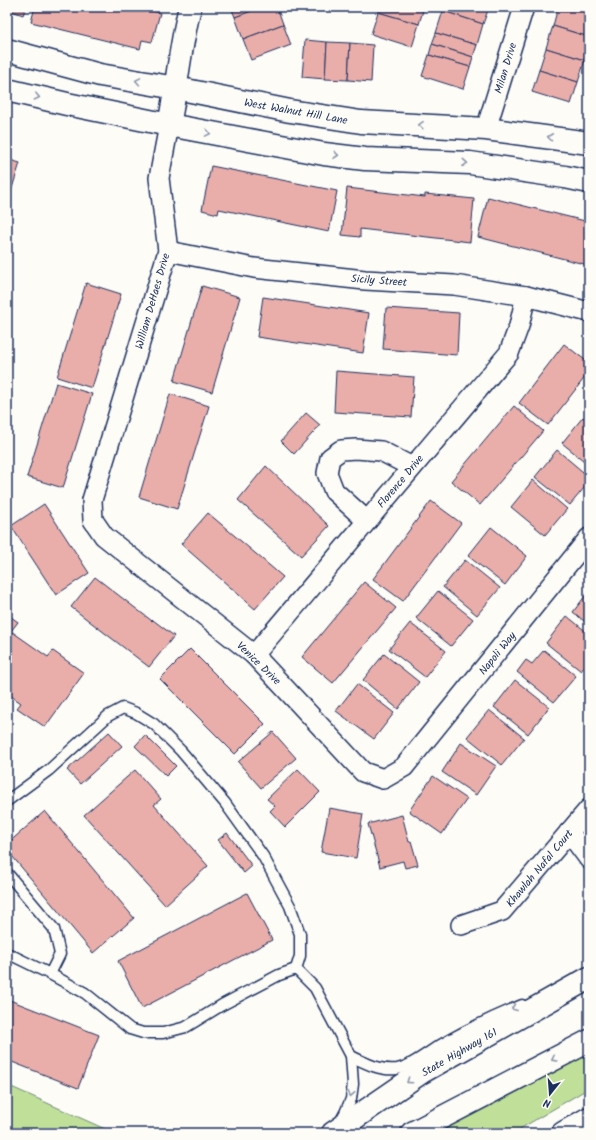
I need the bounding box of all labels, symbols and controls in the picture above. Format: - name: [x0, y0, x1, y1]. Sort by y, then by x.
- street label: Milan Drive: [490, 41, 522, 96]
- one-way arrow: [135, 77, 141, 86]
- one-way arrow: [34, 92, 40, 100]
- street label: West Walnut Hill Lane: [243, 94, 349, 130]
- one-way arrow: [418, 120, 424, 129]
- one-way arrow: [205, 128, 211, 136]
- one-way arrow: [547, 133, 553, 142]
- one-way arrow: [333, 151, 339, 160]
- one-way arrow: [462, 159, 468, 168]
- street label: William DeHaes Drive: [131, 251, 175, 351]
- street label: Sicily Street: [350, 270, 408, 292]
- street label: Florence Drive: [373, 451, 429, 512]
- street label: Napoli Way: [475, 627, 521, 679]
- street label: Venice Drive: [232, 638, 285, 690]
- street label: Khawlah Nafal Court: [502, 825, 578, 912]
- one-way arrow: [510, 1004, 517, 1012]
- street label: State Highway 161: [418, 1024, 501, 1082]
- one-way arrow: [551, 1054, 559, 1062]
- north arrow: [530, 1074, 570, 1114]
- one-way arrow: [406, 1076, 413, 1084]
- one-way arrow: [348, 1091, 356, 1097]
- text: N: [541, 1093, 553, 1112]

